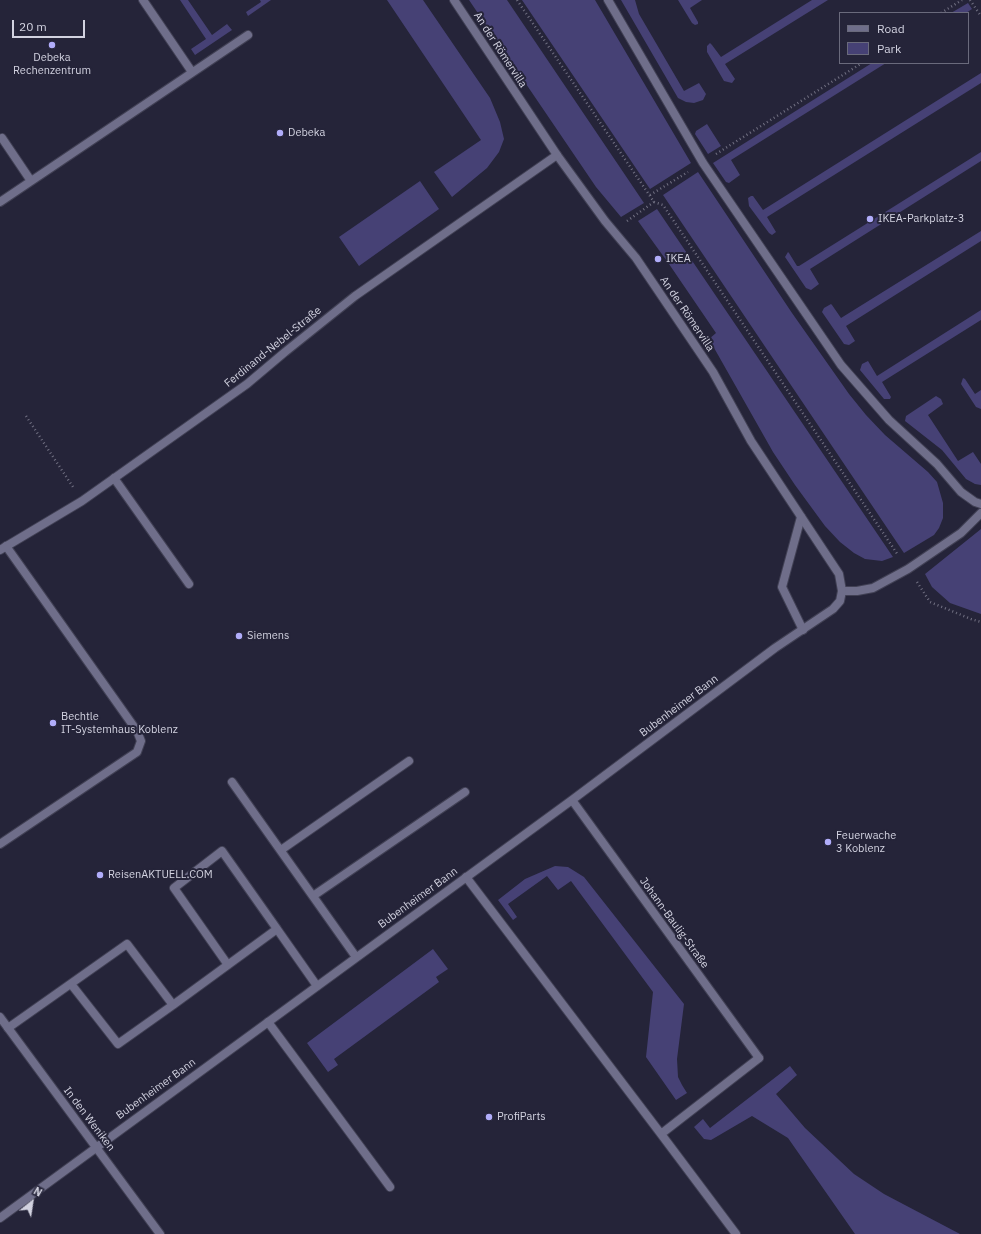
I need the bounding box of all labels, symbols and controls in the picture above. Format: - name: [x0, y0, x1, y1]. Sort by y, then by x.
- street label: An der Römervilla: [471, 10, 529, 90]
- scale bar: [14, 12, 87, 38]
- legend: [839, 12, 969, 64]
- text: 20 m: [19, 19, 47, 34]
- text: Road: [877, 21, 905, 36]
- marker: Debeka Rechenzentrum: [47, 40, 57, 50]
- text: Park: [877, 41, 901, 56]
- place label: Debeka Rechenzentrum: [13, 51, 91, 77]
- place label: Debeka: [288, 126, 325, 140]
- marker: Debeka: [275, 128, 285, 138]
- place label: IKEA-Parkplatz-3: [878, 212, 964, 226]
- marker: IKEA-Parkplatz-3: [865, 214, 875, 224]
- place label: IKEA: [666, 252, 691, 266]
- marker: IKEA: [653, 254, 663, 264]
- street label: An der Römervilla: [657, 274, 717, 354]
- street label: Ferdinand-Nebel-Straße: [222, 304, 324, 390]
- place label: Siemens: [247, 629, 289, 643]
- marker: Siemens: [234, 631, 244, 641]
- street label: Bubenheimer Bann: [637, 672, 721, 740]
- place label: Bechtle IT-Systemhaus Koblenz: [61, 710, 178, 736]
- marker: Bechtle IT-Systemhaus Koblenz: [48, 718, 58, 728]
- place label: Feuerwache 3 Koblenz: [836, 829, 896, 855]
- marker: Feuerwache 3 Koblenz: [823, 837, 833, 847]
- street label: Bubenheimer Bann: [376, 865, 460, 931]
- place label: ReisenAKTUELL.COM: [108, 868, 213, 882]
- marker: ReisenAKTUELL.COM: [95, 870, 105, 880]
- street label: Johann-Baulig-Straße: [637, 875, 711, 971]
- street label: Bubenheimer Bann: [114, 1056, 198, 1122]
- street label: In den Weniken: [61, 1084, 117, 1154]
- place label: ProfiParts: [497, 1110, 546, 1124]
- marker: ProfiParts: [484, 1112, 494, 1122]
- north arrow: [12, 1182, 52, 1222]
- text: N: [31, 1184, 45, 1200]

